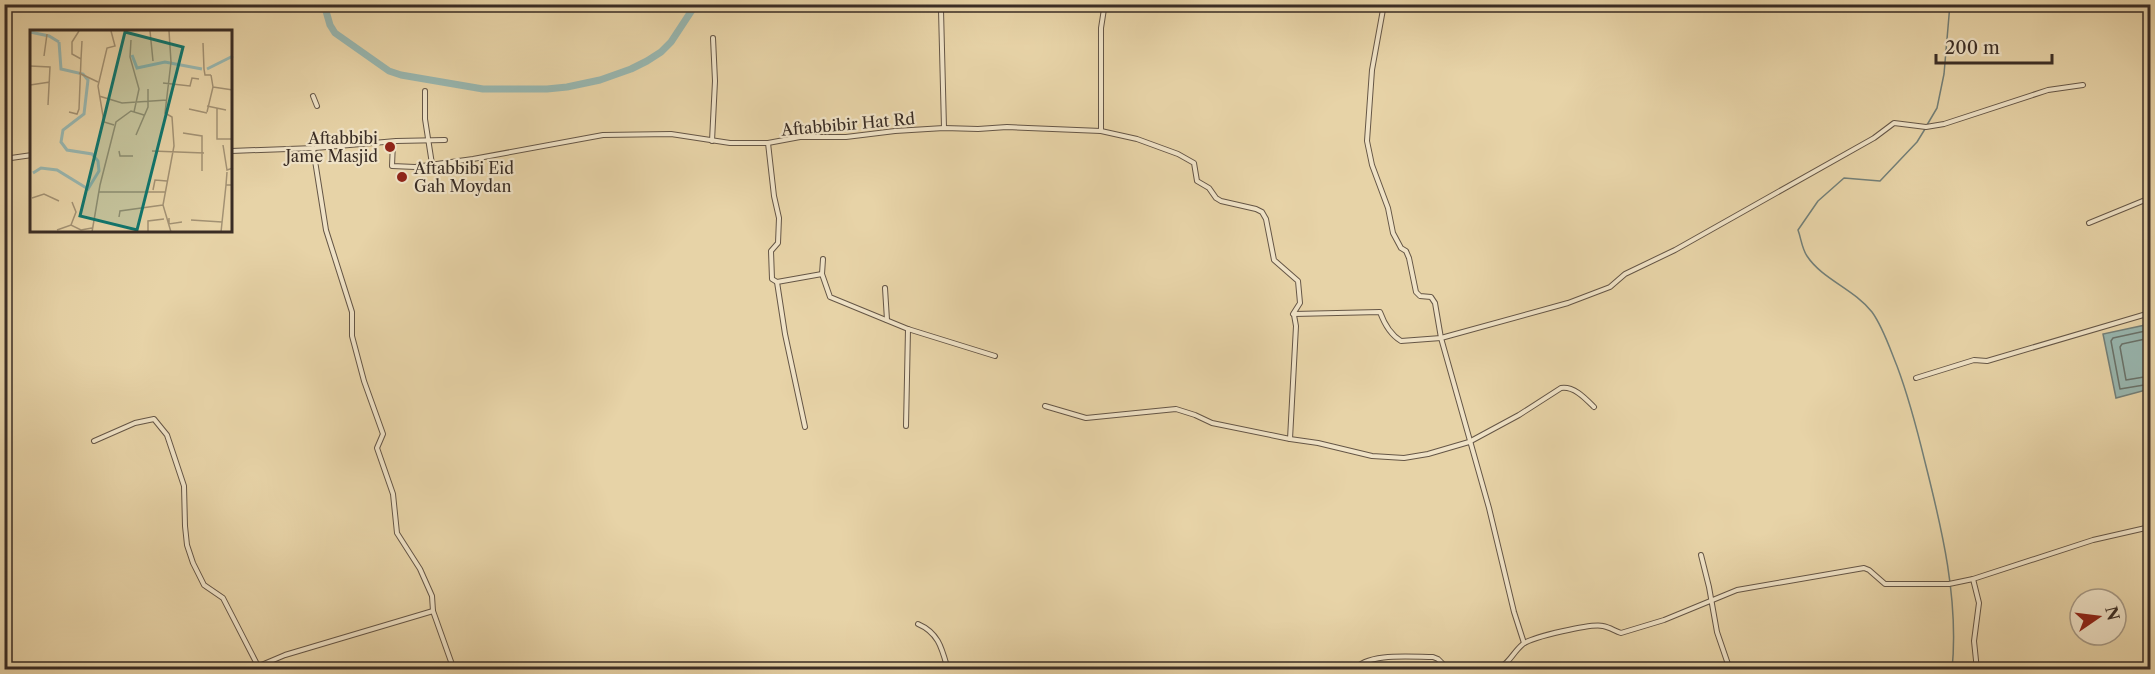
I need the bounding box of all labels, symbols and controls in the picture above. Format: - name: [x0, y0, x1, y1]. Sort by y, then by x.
- scale bar: [1936, 27, 2052, 65]
- inset map: [30, 30, 232, 232]
- text: 200 m: [1945, 37, 2000, 59]
- street label: Aftabbibir Hat Rd: [779, 108, 916, 140]
- place label: Aftabbibi Jame Masjid: [282, 128, 378, 166]
- marker: Aftabbibi Jame Masjid: [383, 140, 397, 154]
- place label: Aftabbibi Eid Gah Moydan: [413, 158, 514, 196]
- marker: Aftabbibi Eid Gah Moydan: [395, 170, 409, 184]
- north arrow: [2068, 587, 2128, 647]
- text: N: [2101, 604, 2124, 623]

